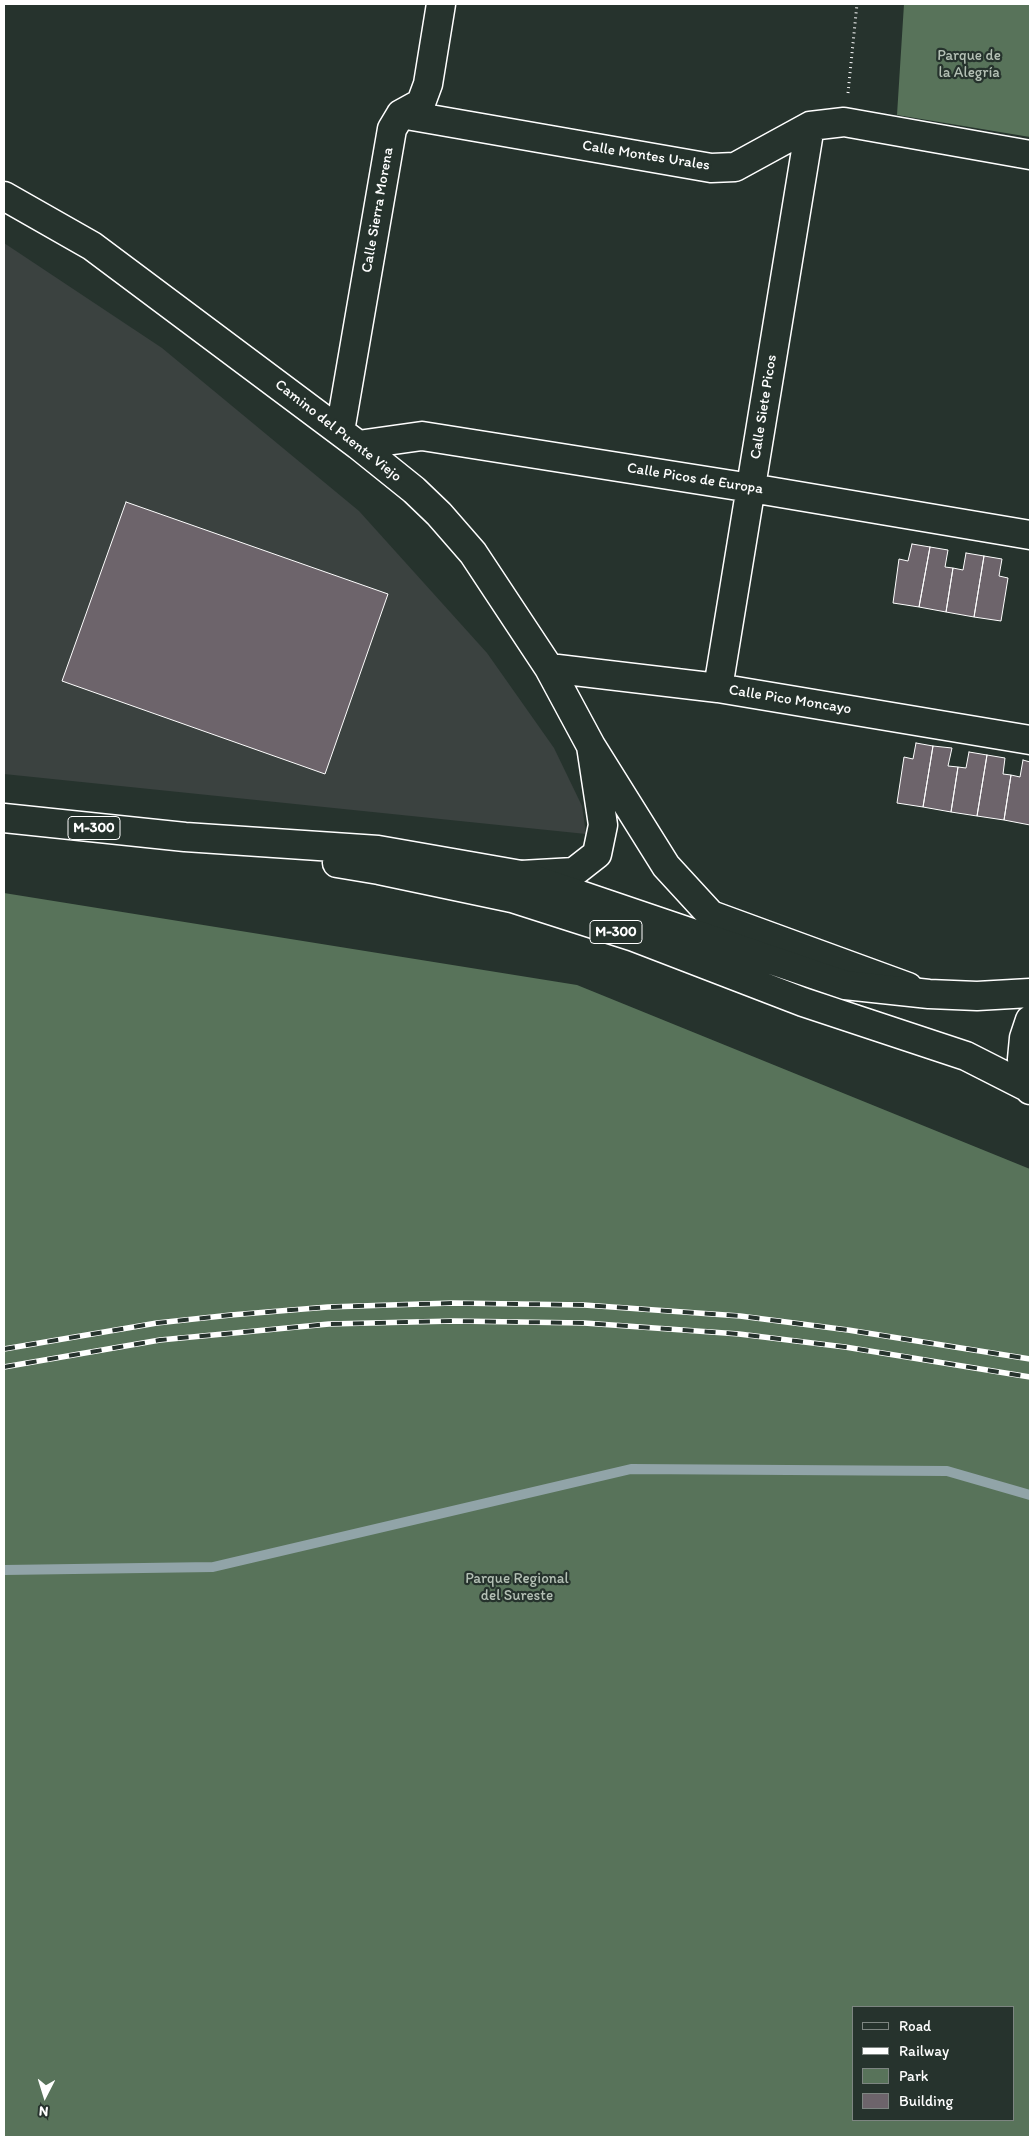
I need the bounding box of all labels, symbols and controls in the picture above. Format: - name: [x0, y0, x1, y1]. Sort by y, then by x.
- park label: Parque de la Alegría: [937, 47, 1001, 82]
- street label: Calle Montes Urales: [581, 137, 711, 175]
- street label: Calle Sierra Morena: [358, 146, 398, 274]
- street label: Calle Siete Picos: [747, 353, 781, 461]
- street label: Camino del Puente Viejo: [271, 376, 405, 486]
- street label: Calle Picos de Europa: [626, 459, 764, 499]
- street label: Calle Pico Moncayo: [727, 681, 853, 719]
- road number: M-300: [68, 816, 120, 840]
- road number: M-300: [590, 920, 642, 944]
- park label: Parque Regional del Sureste: [465, 1570, 569, 1605]
- legend: [852, 2006, 1014, 2121]
- text: Road: [899, 2017, 931, 2035]
- text: Railway: [899, 2042, 949, 2060]
- text: Park: [899, 2067, 929, 2085]
- north arrow: [20, 2071, 70, 2121]
- text: Building: [899, 2092, 953, 2110]
- text: N: [38, 2103, 49, 2120]

